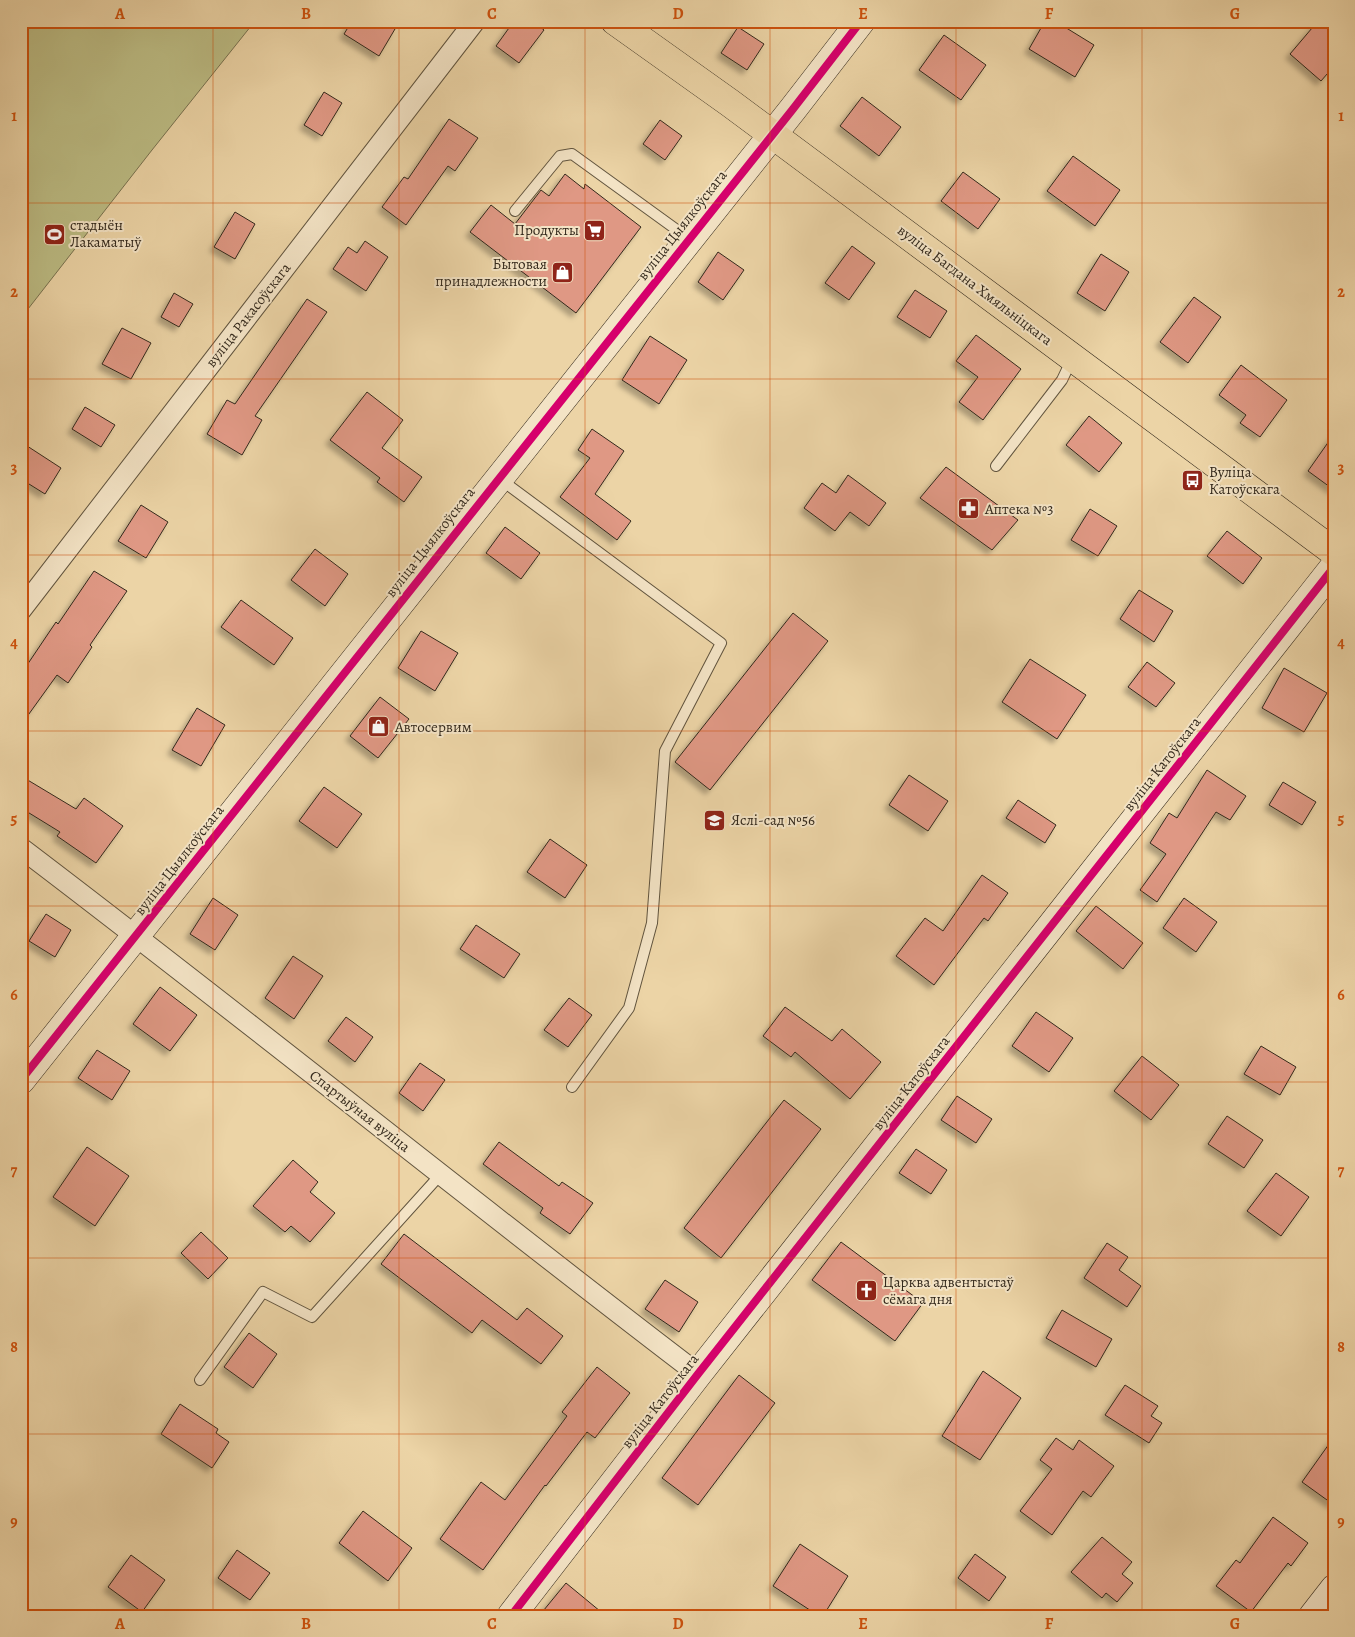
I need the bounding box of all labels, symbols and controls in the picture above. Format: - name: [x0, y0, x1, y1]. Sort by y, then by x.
- text: A: [114, 3, 126, 25]
- text: B: [301, 3, 311, 25]
- text: C: [487, 3, 497, 25]
- text: D: [672, 3, 684, 25]
- text: E: [858, 3, 868, 25]
- text: F: [1045, 3, 1054, 25]
- text: G: [1230, 3, 1240, 25]
- text: 1: [11, 105, 17, 127]
- text: 1: [1338, 105, 1344, 127]
- street label: вуліца Цыялкоўскага: [633, 166, 731, 284]
- place label: стадыён Лакаматыў: [70, 215, 141, 252]
- supermarket icon: Продукты: [583, 218, 607, 242]
- place label: Продукты: [514, 220, 579, 240]
- street label: вуліца Багдана Хмяльніцкага: [894, 220, 1056, 350]
- sports icon: стадыён Лакаматыў: [42, 222, 66, 246]
- place label: Бытовая принадлежности: [435, 254, 547, 291]
- street label: вуліца Ракасоўскага: [201, 259, 295, 371]
- shop icon: Бытовая принадлежности: [551, 261, 575, 285]
- text: 2: [10, 281, 18, 303]
- text: 2: [1337, 281, 1345, 303]
- text: 3: [11, 457, 18, 479]
- text: 3: [1338, 457, 1345, 479]
- place label: Вуліца Катоўскага: [1209, 462, 1280, 499]
- bus stop icon: Вуліца Катоўскага: [1181, 469, 1205, 493]
- street label: вуліца Цыялкоўскага: [381, 483, 479, 601]
- pharmacy icon: Аптека №3: [957, 497, 981, 521]
- place label: Аптека №3: [984, 499, 1053, 519]
- text: 4: [10, 632, 18, 654]
- text: 4: [1337, 632, 1345, 654]
- street label: вуліца Катоўскага: [1119, 713, 1205, 815]
- shop icon: Автосервим: [367, 715, 391, 739]
- place label: Автосервим: [394, 717, 472, 737]
- street label: вуліца Цыялкоўскага: [130, 801, 228, 919]
- text: 5: [11, 808, 18, 830]
- school or university icon: Яслі-сад №56: [703, 808, 727, 832]
- text: 5: [1338, 808, 1345, 830]
- place label: Яслі-сад №56: [731, 810, 815, 830]
- text: 6: [10, 984, 18, 1006]
- text: 6: [1337, 984, 1345, 1006]
- street label: вуліца Катоўскага: [868, 1032, 954, 1134]
- street label: Спартыўная вуліца: [306, 1065, 415, 1157]
- text: 7: [11, 1160, 18, 1182]
- text: 7: [1338, 1160, 1345, 1182]
- place label: Царква адвентыстаў сёмага дня: [883, 1272, 1014, 1309]
- church icon: Царква адвентыстаў сёмага дня: [855, 1279, 879, 1303]
- text: 8: [10, 1336, 18, 1358]
- text: 8: [1337, 1336, 1345, 1358]
- street label: вуліца Катоўскага: [617, 1350, 703, 1452]
- text: 9: [10, 1511, 18, 1533]
- text: 9: [1337, 1511, 1345, 1533]
- text: A: [114, 1613, 126, 1635]
- text: B: [301, 1613, 311, 1635]
- text: C: [487, 1613, 497, 1635]
- text: D: [672, 1613, 684, 1635]
- text: E: [858, 1613, 868, 1635]
- text: F: [1045, 1613, 1054, 1635]
- text: G: [1230, 1613, 1240, 1635]

